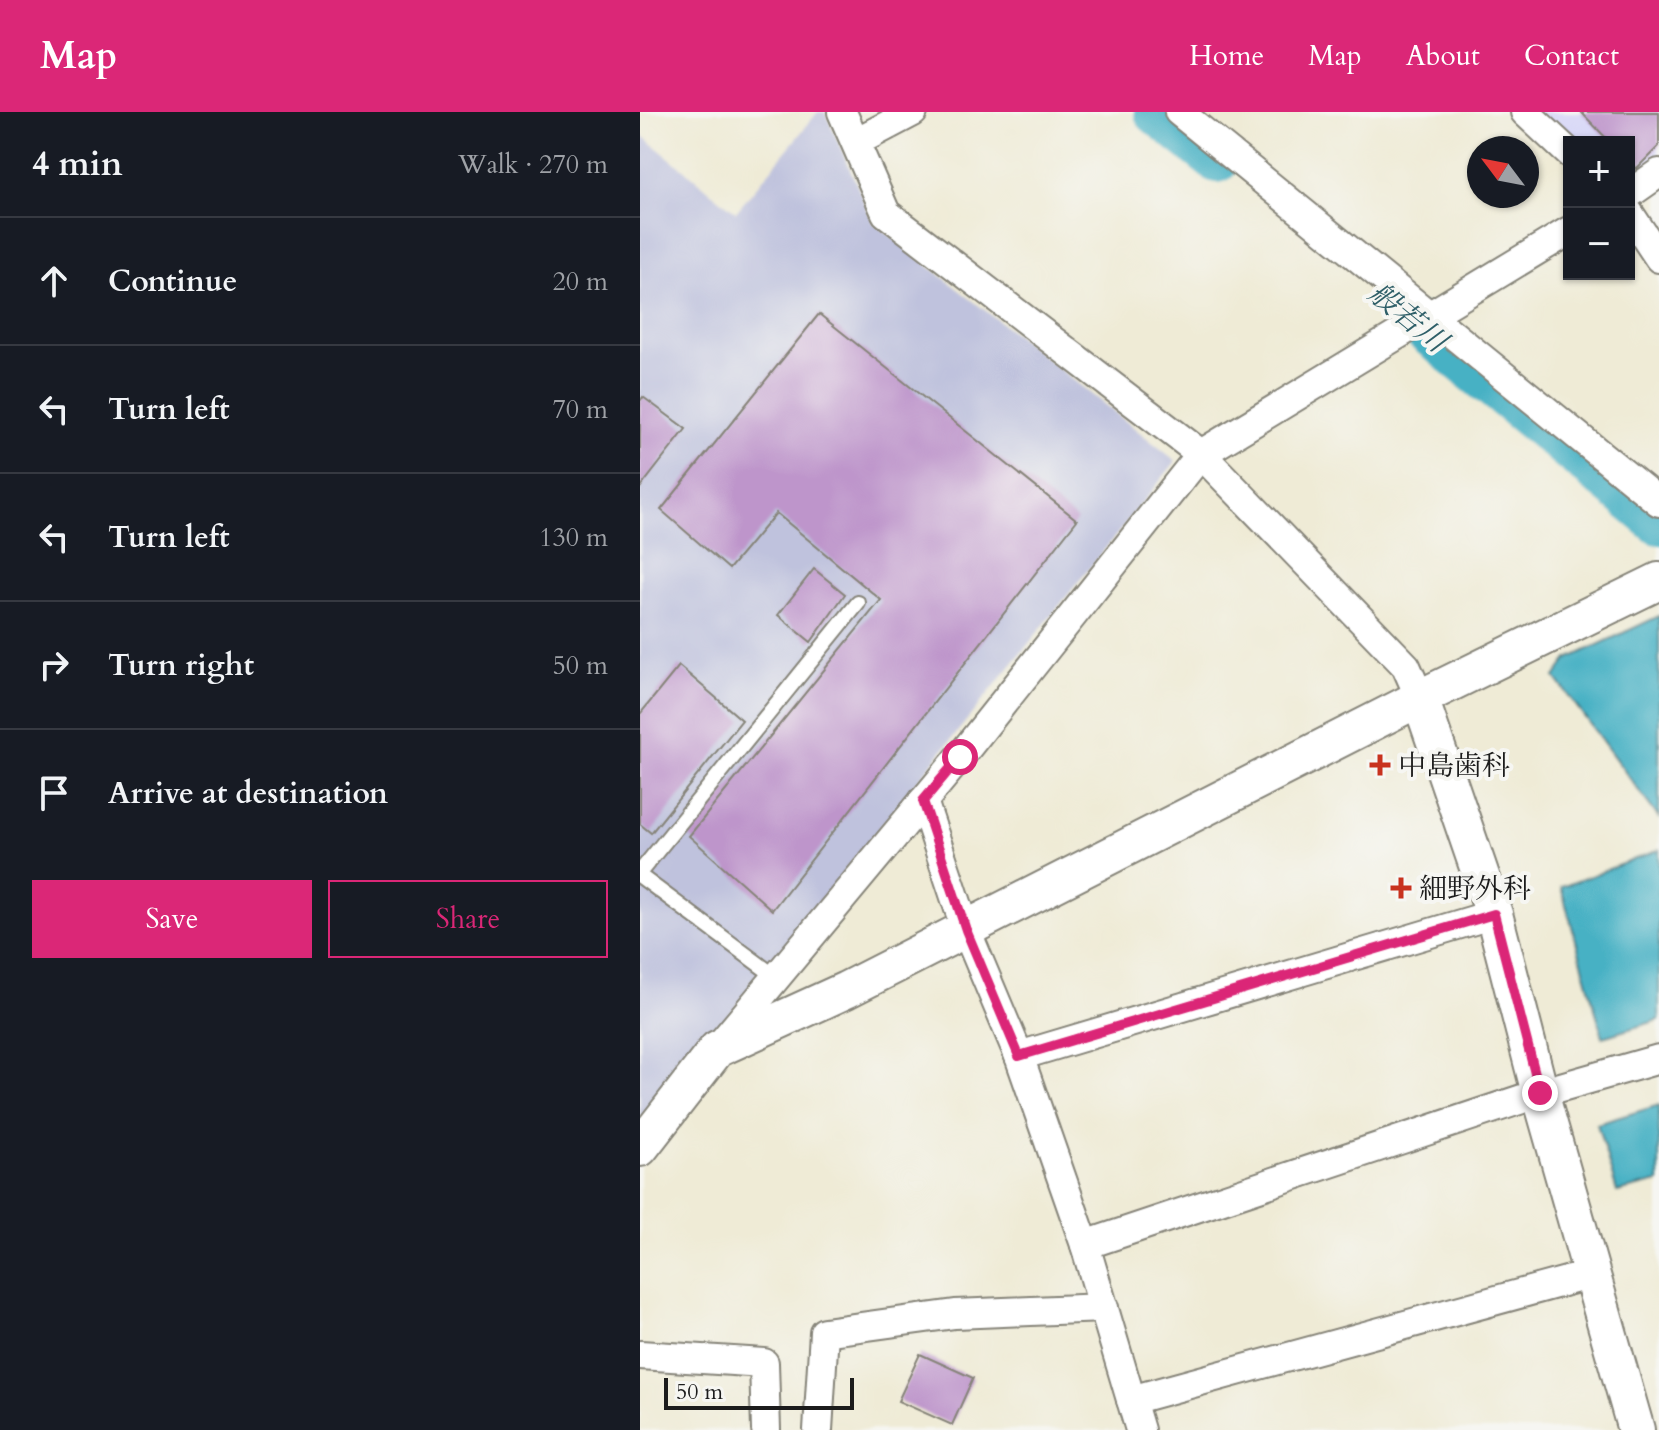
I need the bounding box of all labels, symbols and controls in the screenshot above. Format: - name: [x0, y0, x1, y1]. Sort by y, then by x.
- text: Map: [40, 30, 117, 82]
- text: Home: [1189, 37, 1264, 75]
- text: Map: [1308, 37, 1362, 75]
- text: About: [1406, 37, 1480, 75]
- text: Contact: [1524, 37, 1619, 75]
- north arrow: [1467, 136, 1539, 208]
- map controls: [1563, 136, 1635, 280]
- button: +: [1563, 136, 1635, 208]
- text: 4 min: [32, 141, 123, 187]
- text: Walk · 270 m: [458, 147, 608, 182]
- button: −: [1563, 208, 1635, 280]
- icon: ahead: [32, 259, 76, 303]
- text: Continue: [108, 261, 237, 302]
- text: 20 m: [552, 264, 608, 299]
- water label: 般若川: [1360, 273, 1458, 364]
- icon: left: [32, 387, 76, 431]
- text: Turn left: [108, 389, 230, 430]
- text: 70 m: [552, 392, 608, 427]
- icon: left: [32, 515, 76, 559]
- text: Turn left: [108, 517, 230, 558]
- text: 130 m: [539, 520, 608, 555]
- icon: right: [32, 643, 76, 687]
- text: Turn right: [108, 645, 254, 686]
- text: 50 m: [552, 648, 608, 683]
- route start: [942, 739, 978, 775]
- place label: 中島歯科: [1398, 747, 1510, 785]
- marker: 中島歯科: [1369, 754, 1391, 776]
- icon: arrive: [32, 771, 76, 815]
- text: Arrive at destination: [108, 773, 388, 814]
- place label: 細野外科: [1419, 870, 1531, 908]
- marker: 細野外科: [1390, 877, 1412, 899]
- button: Save: [32, 880, 312, 958]
- button: Share: [328, 880, 608, 958]
- route end: [1522, 1075, 1558, 1111]
- scale bar: [664, 1374, 854, 1410]
- text: 50 m: [676, 1377, 723, 1407]

